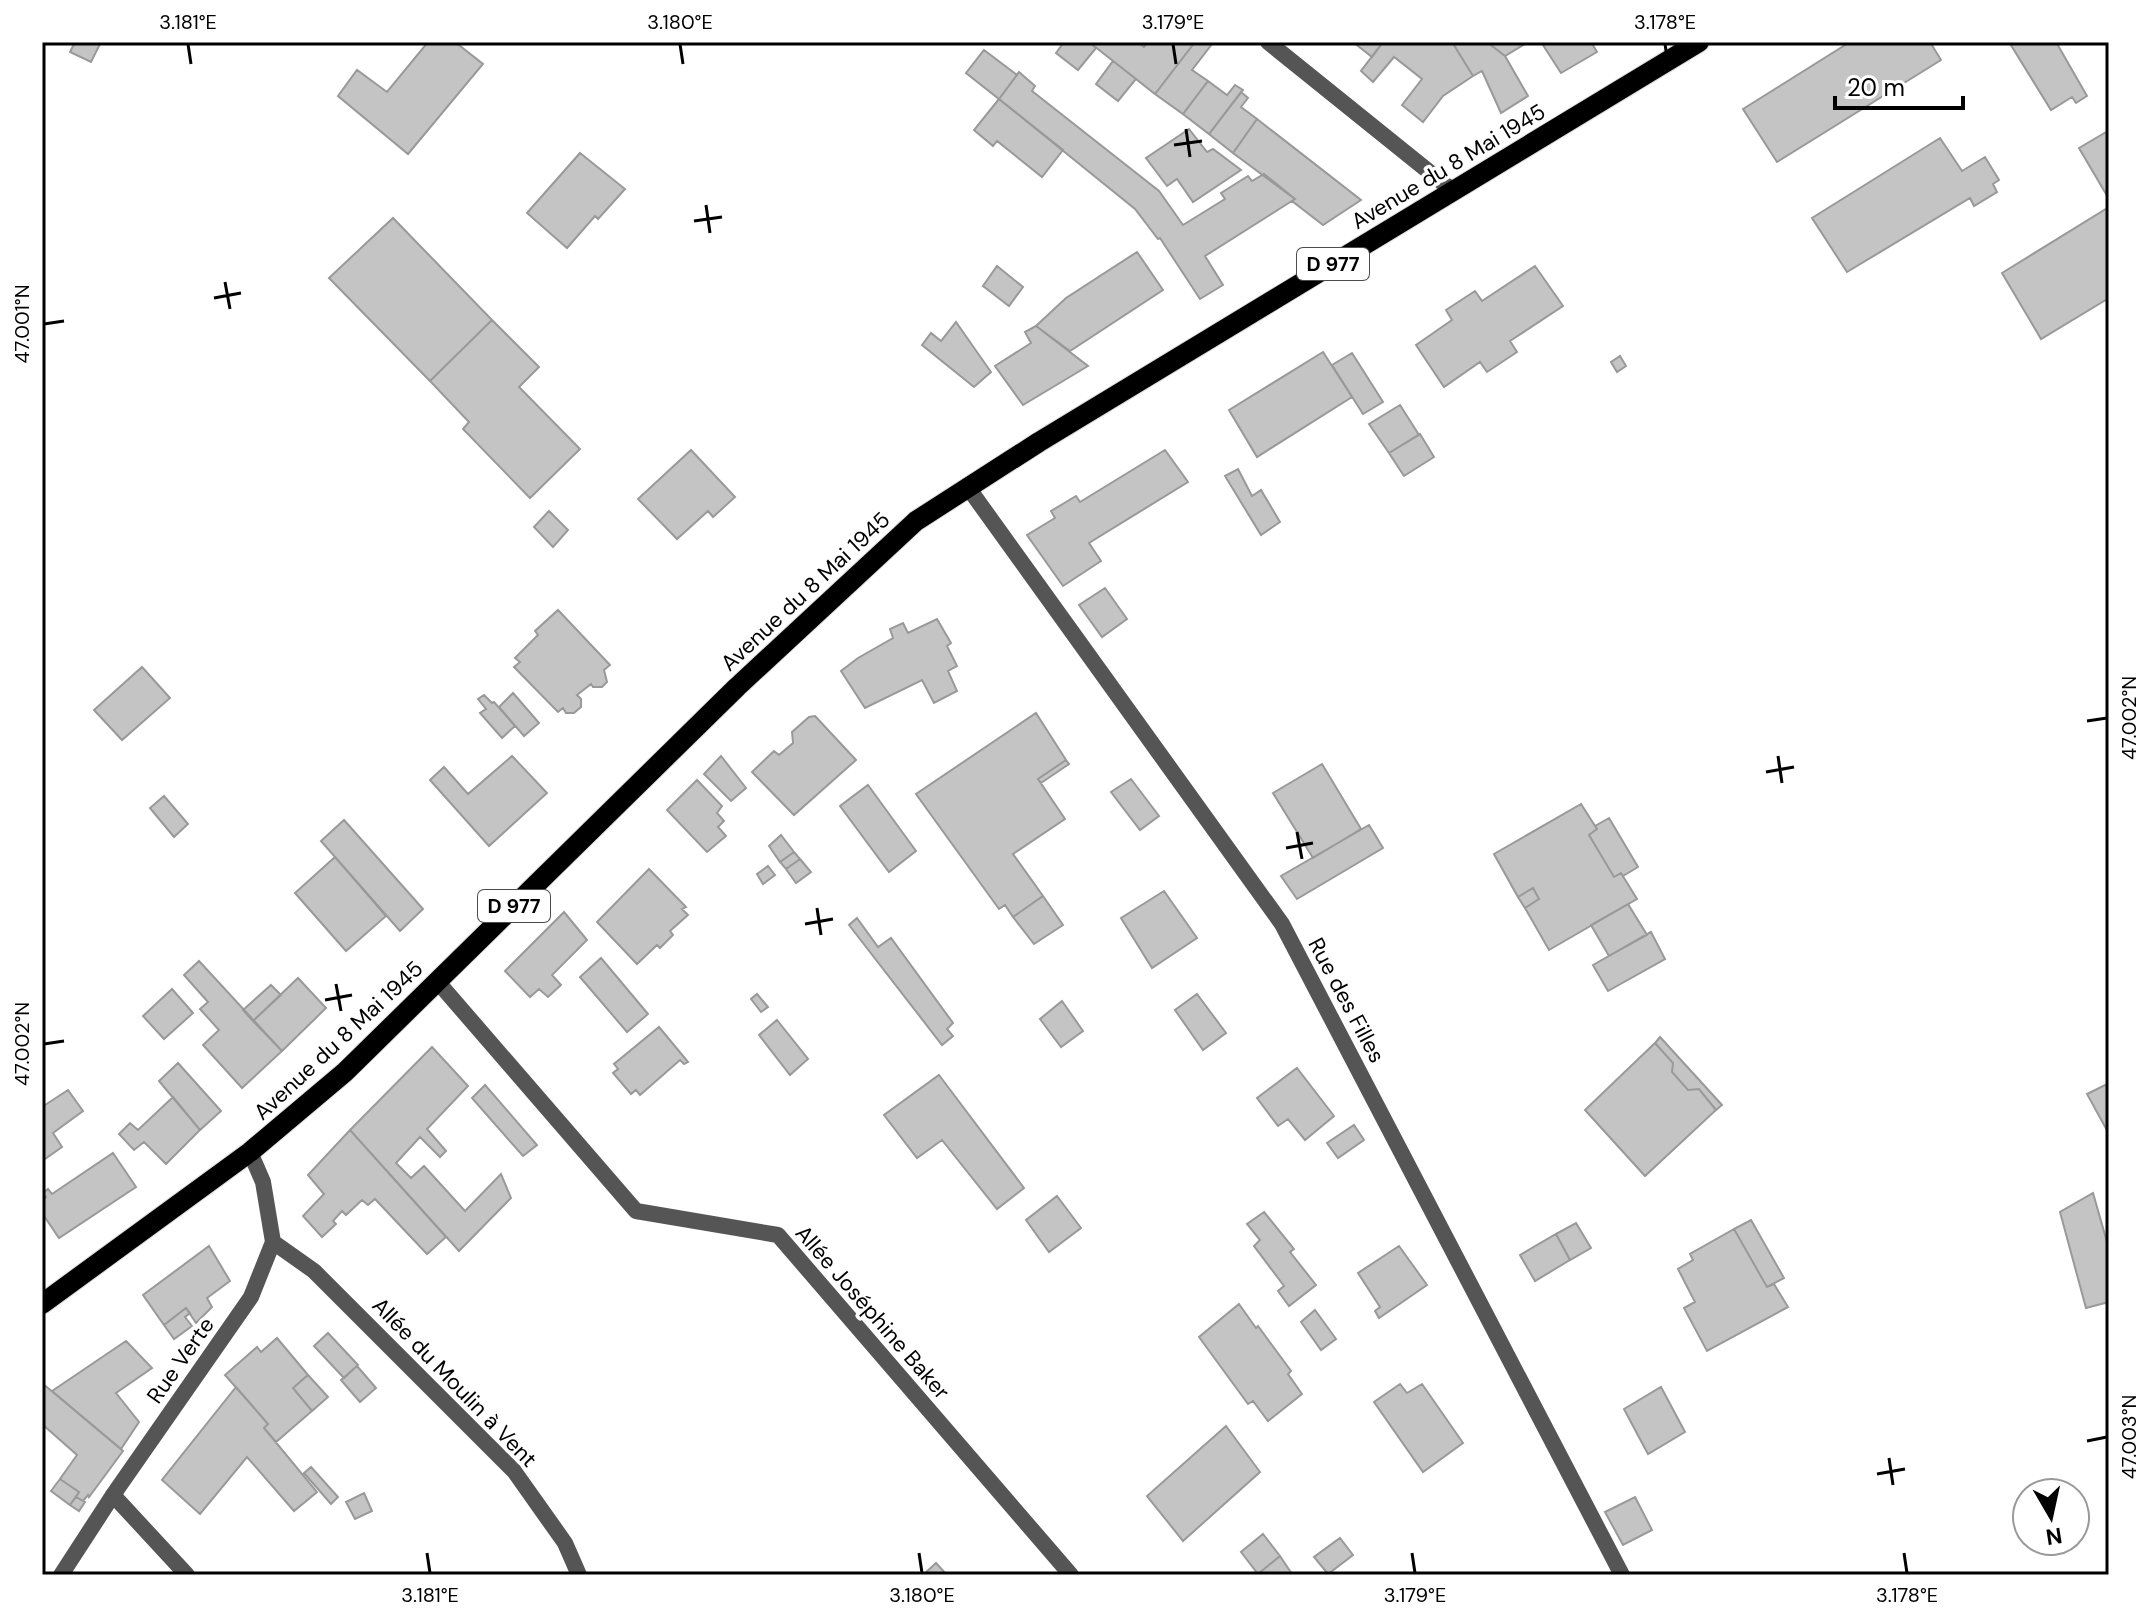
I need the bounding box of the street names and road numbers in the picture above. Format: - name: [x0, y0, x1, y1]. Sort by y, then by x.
- street label: Avenue du 8 Mai 1945: [1346, 97, 1551, 236]
- road number: D 977: [1297, 248, 1369, 280]
- street label: Avenue du 8 Mai 1945: [715, 505, 896, 677]
- road number: D 977: [478, 890, 550, 922]
- street label: Rue des Filles: [1301, 933, 1392, 1068]
- street label: Avenue du 8 Mai 1945: [248, 954, 429, 1126]
- street label: Allée Joséphine Baker: [789, 1219, 956, 1406]
- street label: Allée du Moulin à Vent: [366, 1291, 543, 1473]
- street label: Rue Verte: [140, 1312, 221, 1409]

